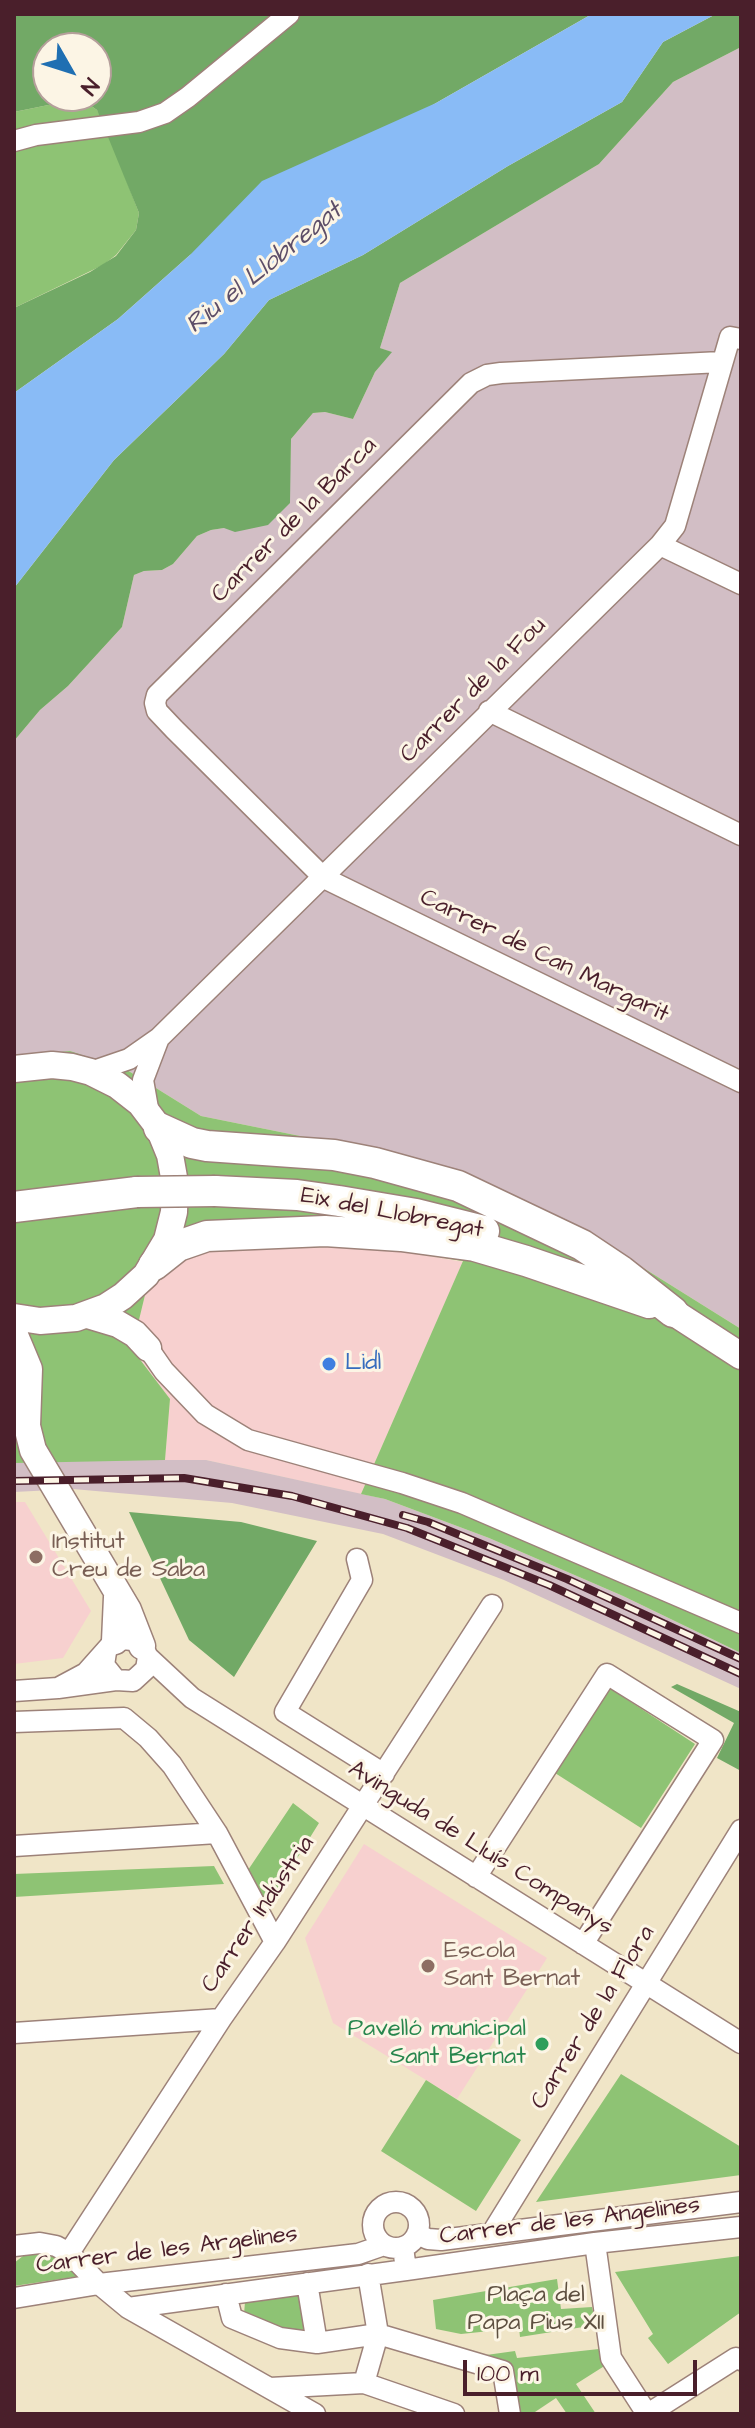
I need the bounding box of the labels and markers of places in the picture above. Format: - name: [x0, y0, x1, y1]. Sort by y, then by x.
- place label: Lidl: [345, 1350, 381, 1378]
- marker: Lidl: [320, 1355, 338, 1373]
- place label: Institut Creu de Saba: [52, 1529, 205, 1585]
- marker: Institut Creu de Saba: [27, 1548, 45, 1566]
- place label: Escola Sant Bernat: [444, 1938, 580, 1994]
- marker: Escola Sant Bernat: [419, 1957, 437, 1975]
- place label: Pavelló municipal Sant Bernat: [348, 2016, 526, 2072]
- marker: Pavelló municipal Sant Bernat: [533, 2035, 551, 2053]

